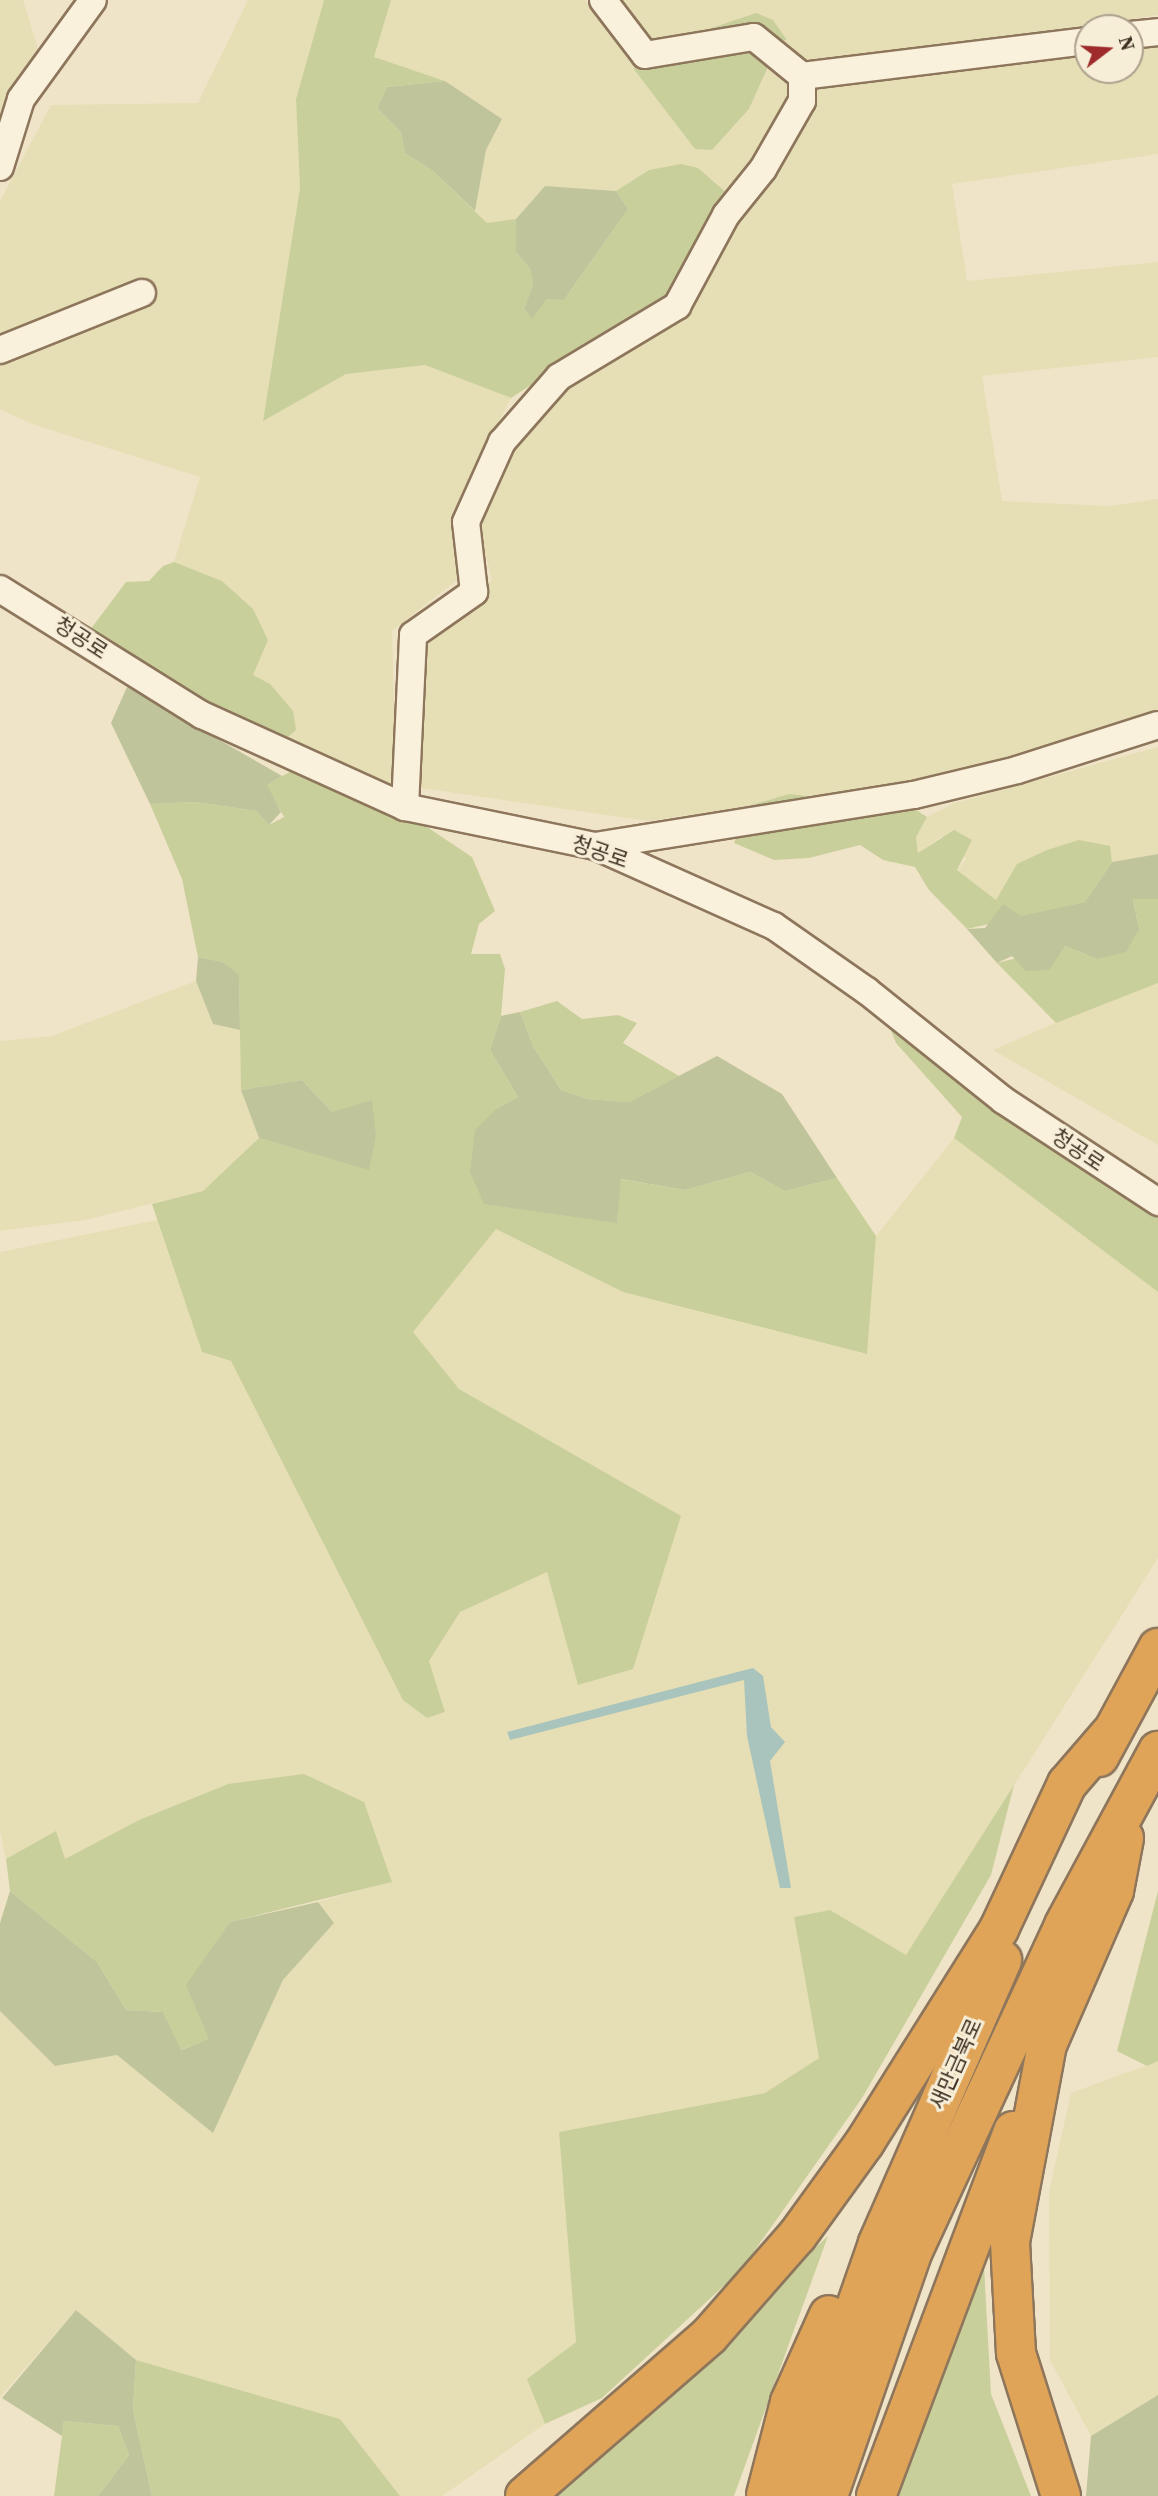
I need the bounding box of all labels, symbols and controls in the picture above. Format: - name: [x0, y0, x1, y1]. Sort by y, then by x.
- north arrow: [1074, 14, 1144, 84]
- text: N: [1113, 33, 1142, 54]
- street label: 청공로: [50, 612, 112, 664]
- street label: 청공로: [568, 831, 632, 873]
- street label: 청공로: [1047, 1123, 1109, 1177]
- street label: 새만금북로: [925, 2015, 987, 2113]

